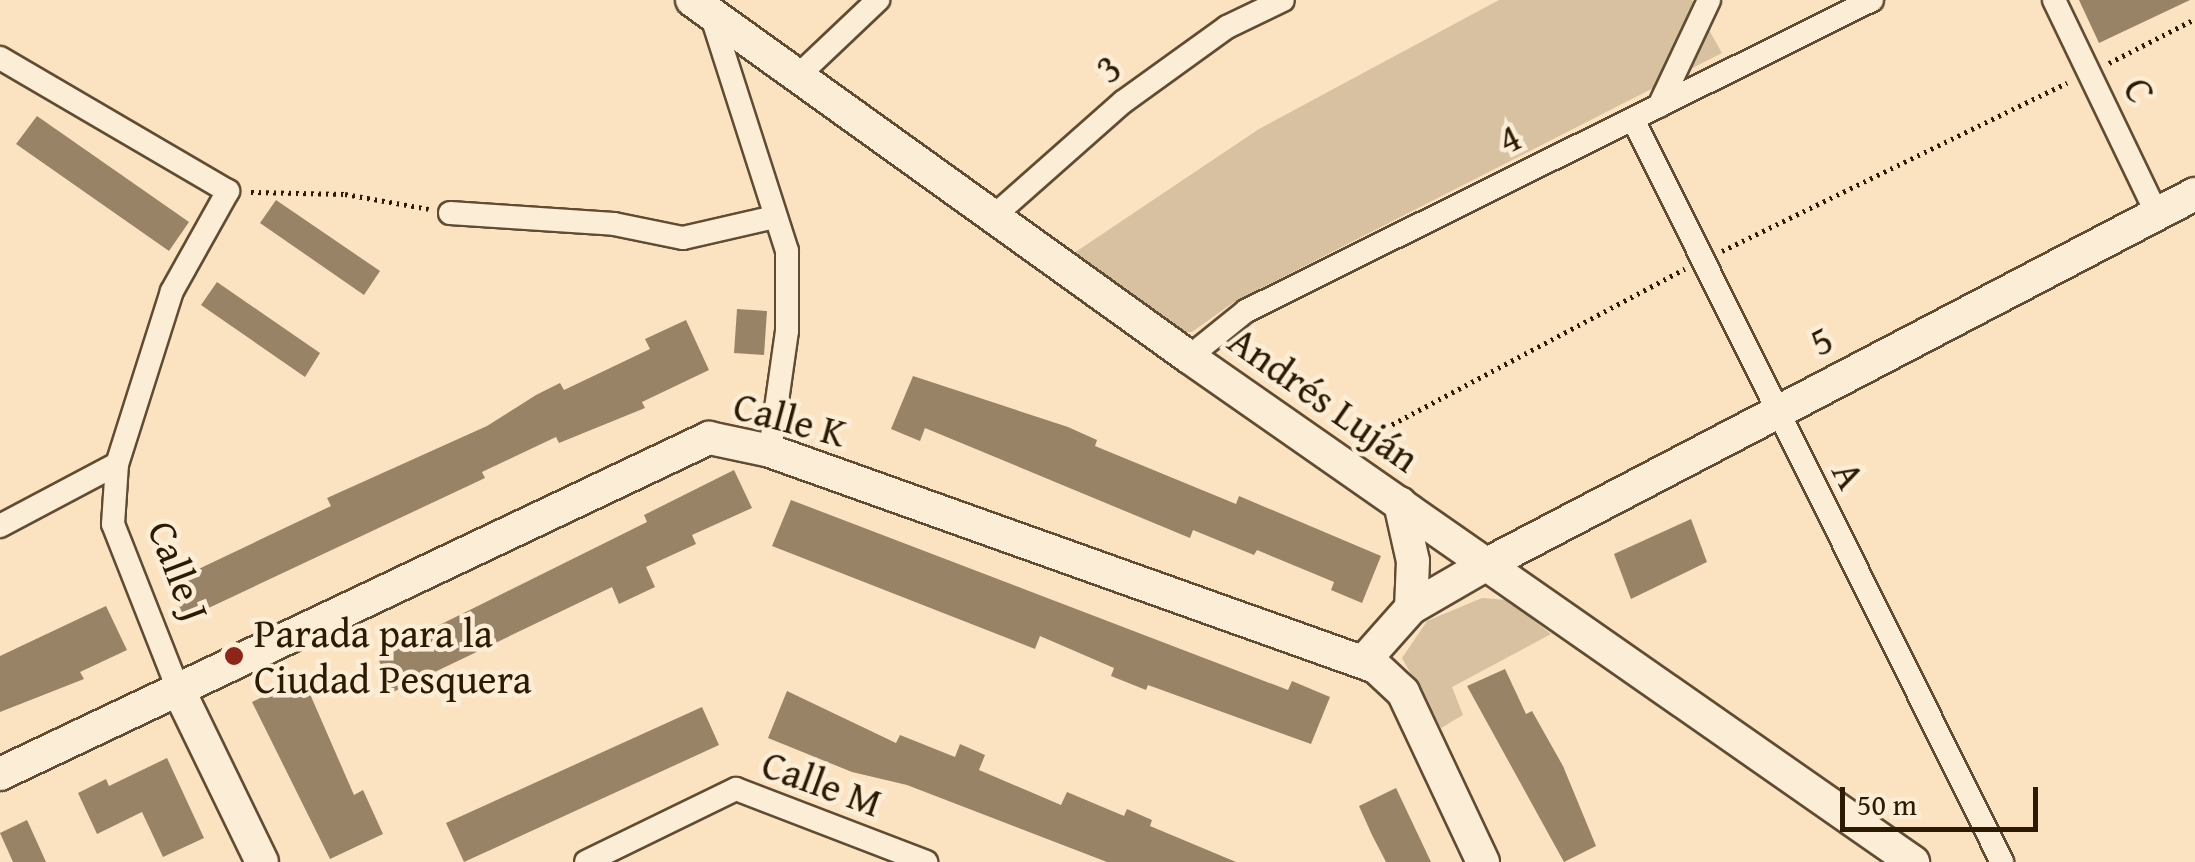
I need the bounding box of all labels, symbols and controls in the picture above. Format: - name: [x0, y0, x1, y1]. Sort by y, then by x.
- street label: 3: [1086, 43, 1130, 93]
- street label: C: [2114, 70, 2166, 110]
- street label: 4: [1490, 112, 1528, 164]
- street label: 5: [1802, 314, 1840, 366]
- street label: Andrés Luján: [1220, 316, 1428, 482]
- street label: Calle K: [729, 381, 851, 457]
- street label: A: [1822, 453, 1876, 497]
- street label: Calle J: [138, 514, 220, 628]
- place label: Parada para la Ciudad Pesquera: [254, 609, 532, 703]
- marker: Parada para la Ciudad Pesquera: [223, 645, 245, 667]
- street label: Calle M: [756, 739, 888, 827]
- scale bar: [1845, 767, 2042, 829]
- text: 50 m: [1857, 782, 1917, 826]

